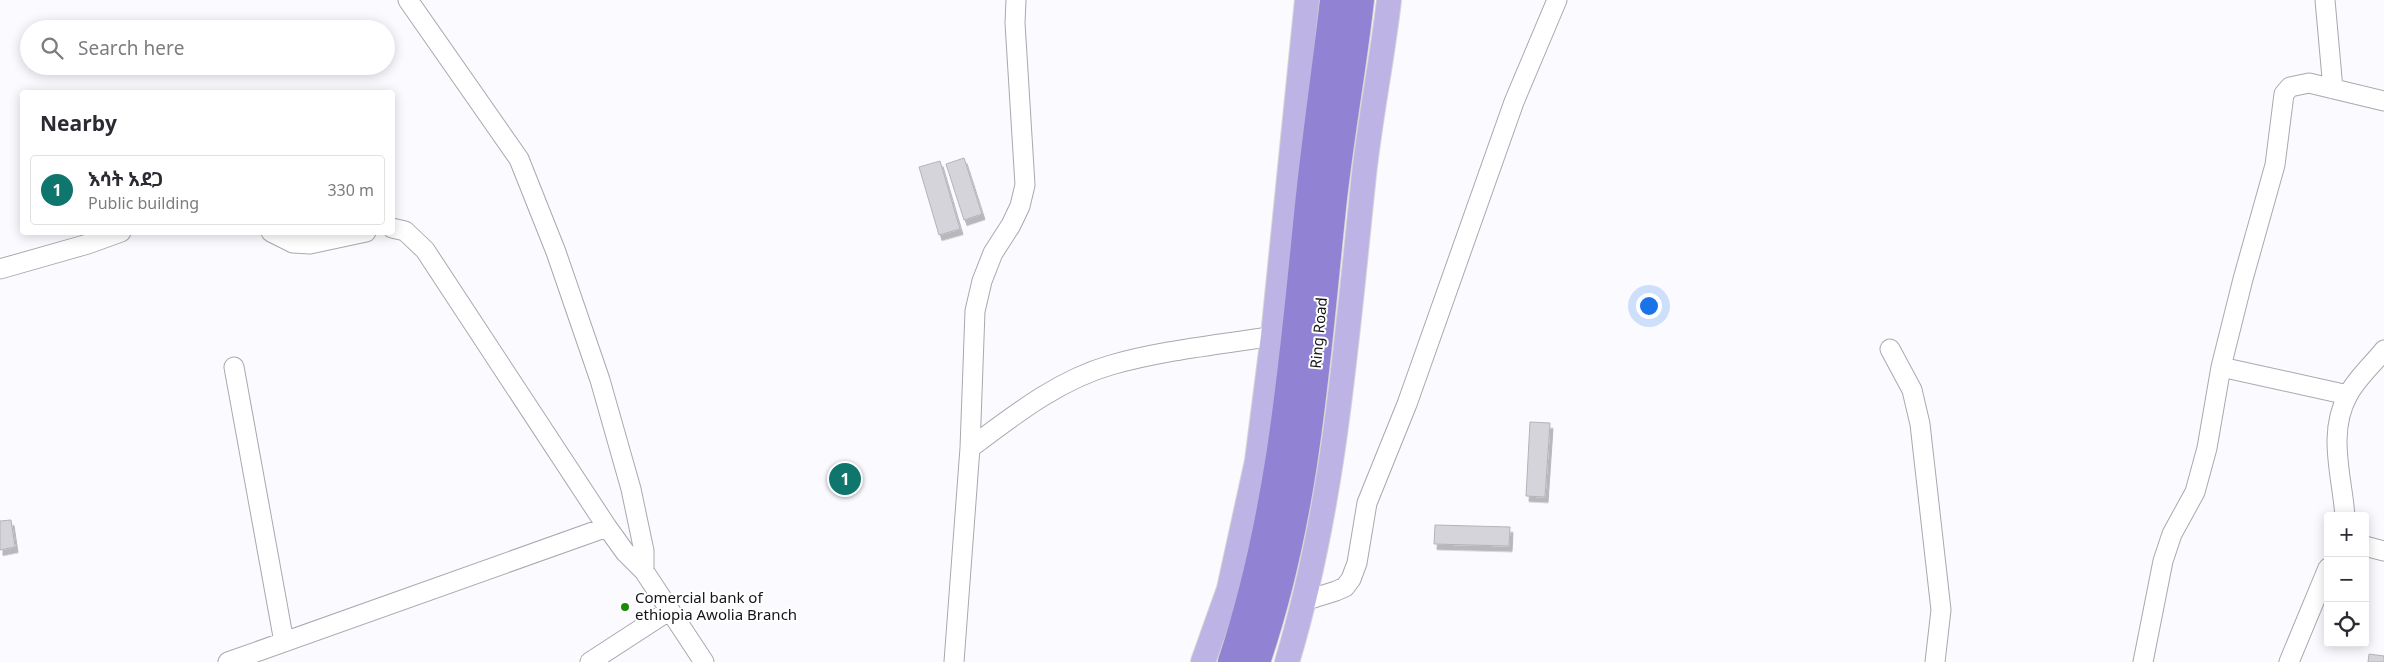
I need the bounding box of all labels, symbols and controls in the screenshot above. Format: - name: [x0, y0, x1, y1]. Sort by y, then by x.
- search box: [20, 20, 395, 75]
- icon: search: [38, 34, 66, 62]
- text: Search here: [78, 35, 184, 61]
- text: Nearby: [40, 109, 117, 137]
- text: እሳት አደጋ: [88, 166, 164, 192]
- text: 1: [52, 179, 62, 201]
- text: 330 m: [327, 179, 374, 201]
- text: Public building: [88, 192, 199, 214]
- your location: [1636, 293, 1662, 319]
- street label: Ring Road: [1305, 296, 1331, 369]
- pin: 1: [829, 460, 861, 498]
- map controls: [2324, 512, 2369, 647]
- button: +: [2324, 512, 2369, 557]
- button: −: [2324, 557, 2369, 602]
- place label: Comercial bank of ethiopia Awolia Branch: [635, 587, 797, 624]
- marker: Comercial bank of ethiopia Awolia Branch: [619, 601, 631, 613]
- button: locate: [2324, 602, 2369, 647]

